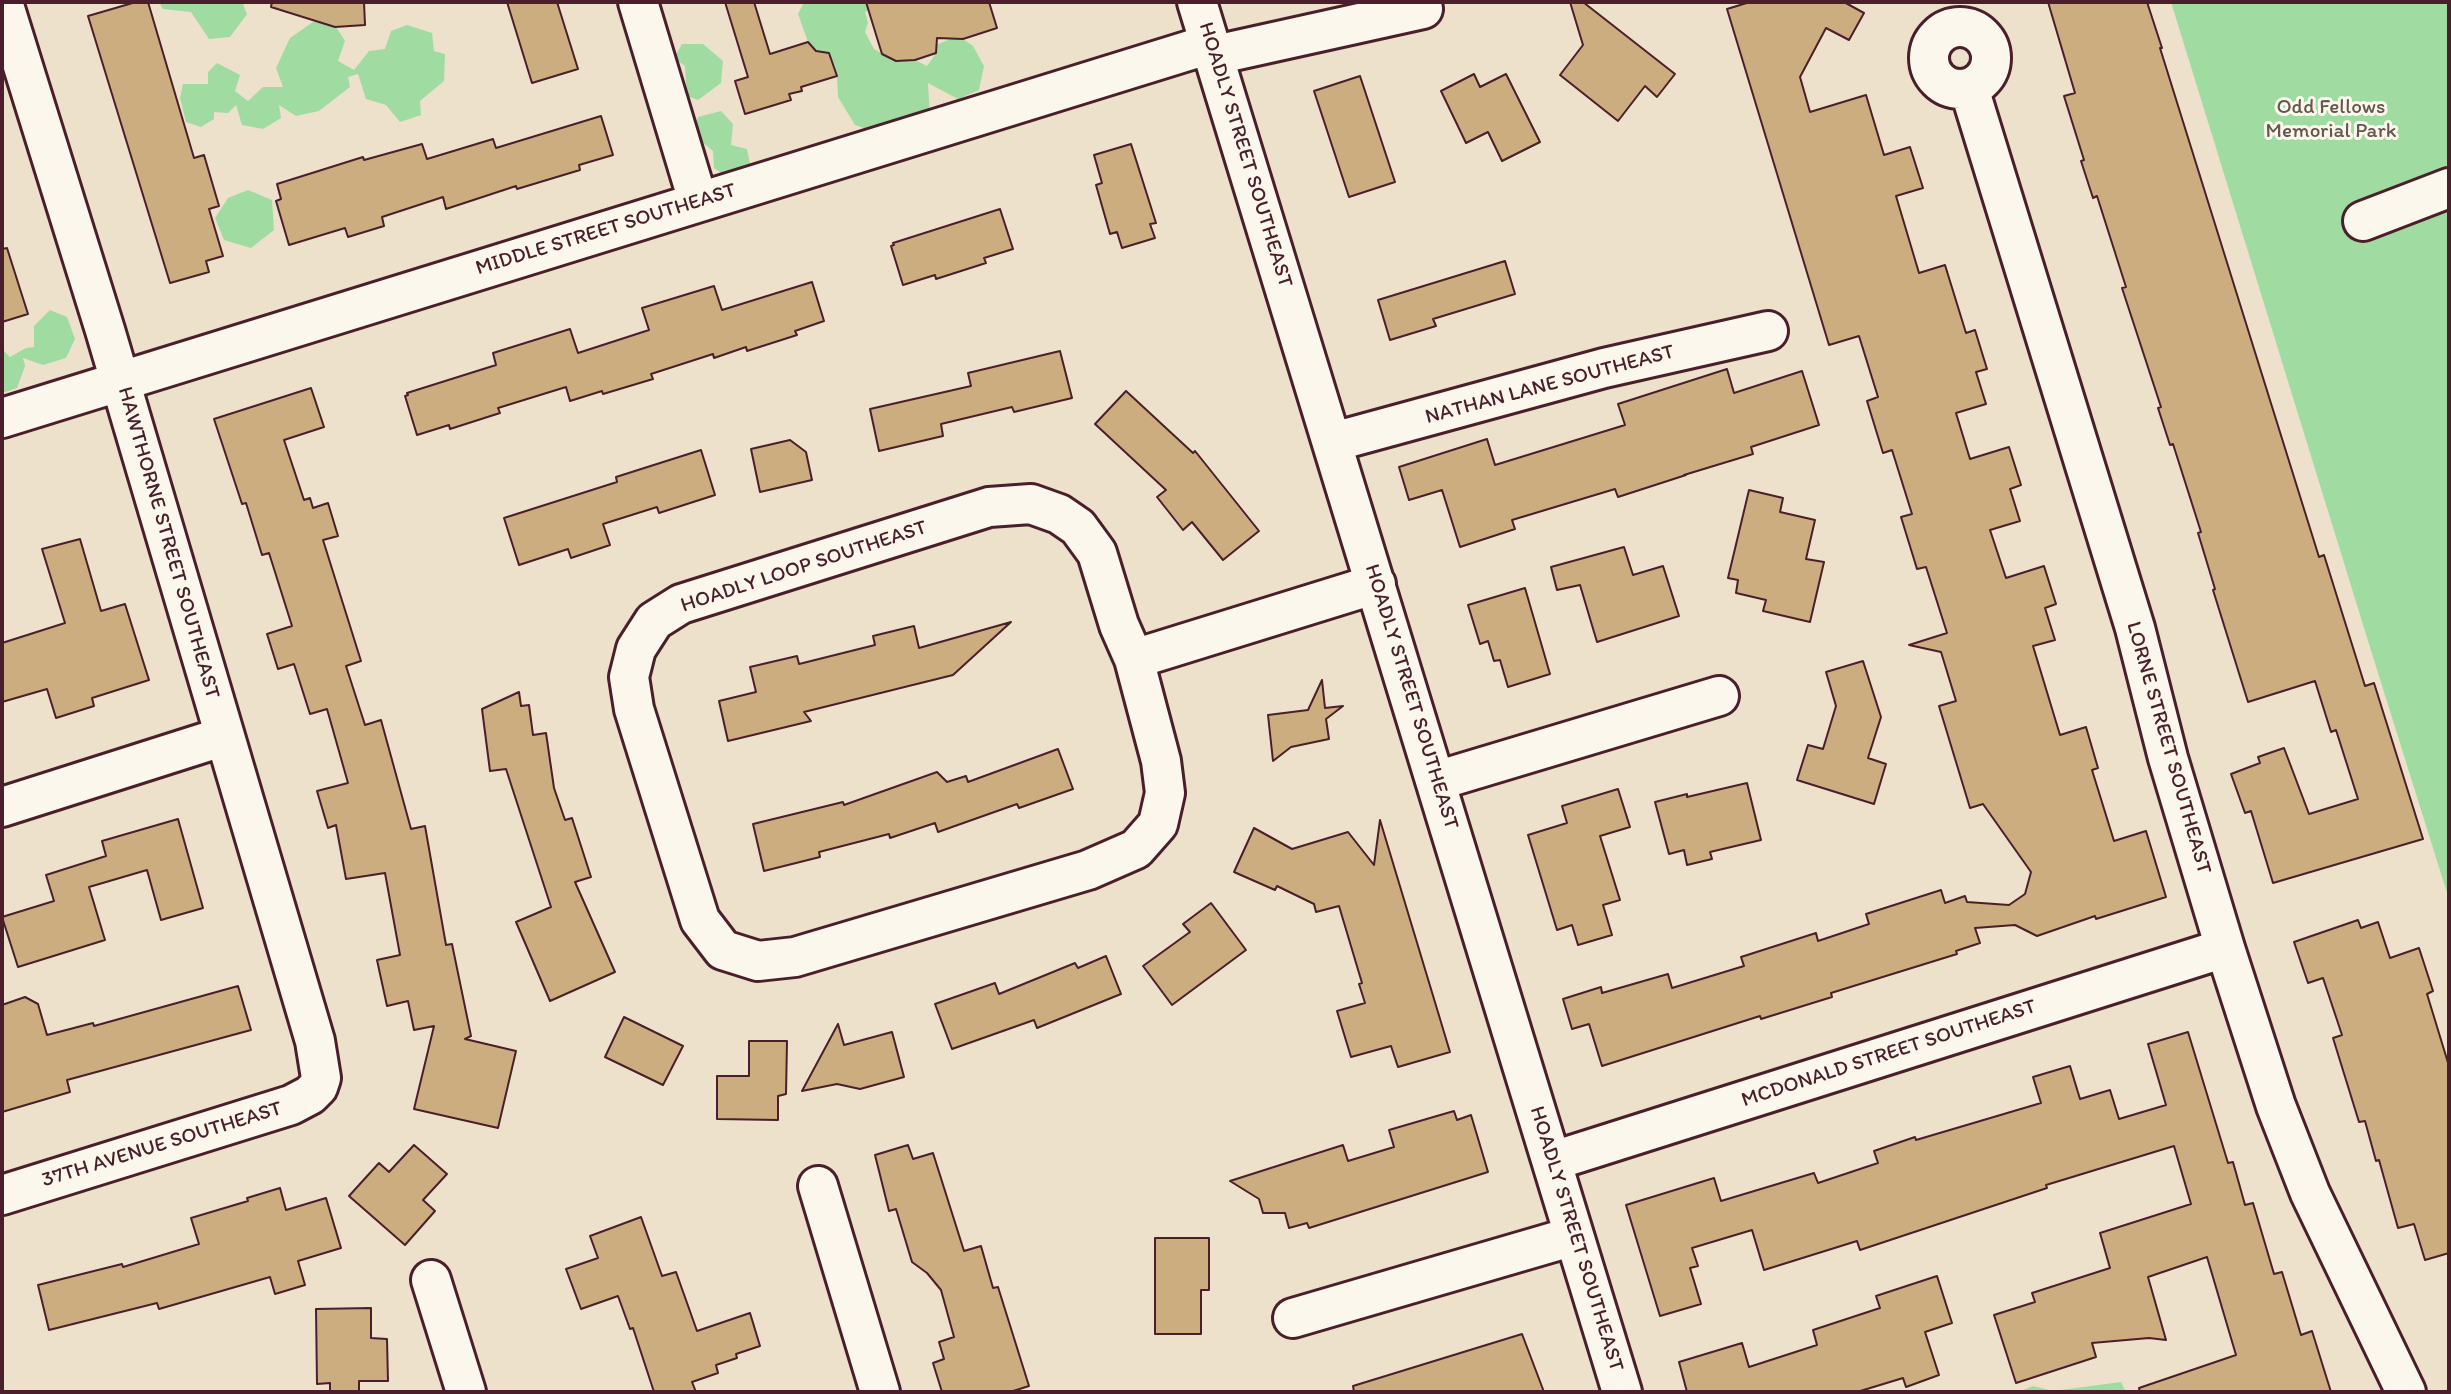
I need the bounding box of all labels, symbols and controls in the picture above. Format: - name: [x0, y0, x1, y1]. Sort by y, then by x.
- street label: HOADLY STREET SOUTHEAST: [1193, 19, 1297, 291]
- park label: Odd Fellows Memorial Park: [2265, 95, 2397, 145]
- street label: MIDDLE STREET SOUTHEAST: [473, 178, 739, 282]
- street label: NATHAN LANE SOUTHEAST: [1423, 340, 1677, 430]
- street label: HAWTHORNE STREET SOUTHEAST: [111, 384, 225, 702]
- street label: HOADLY LOOP SOUTHEAST: [678, 515, 930, 619]
- street label: HOADLY STREET SOUTHEAST: [1359, 561, 1463, 833]
- street label: LORNE STREET SOUTHEAST: [2120, 619, 2216, 877]
- street label: MCDONALD STREET SOUTHEAST: [1739, 994, 2039, 1114]
- street label: 37TH AVENUE SOUTHEAST: [39, 1096, 285, 1194]
- street label: HOADLY STREET SOUTHEAST: [1524, 1103, 1628, 1375]

